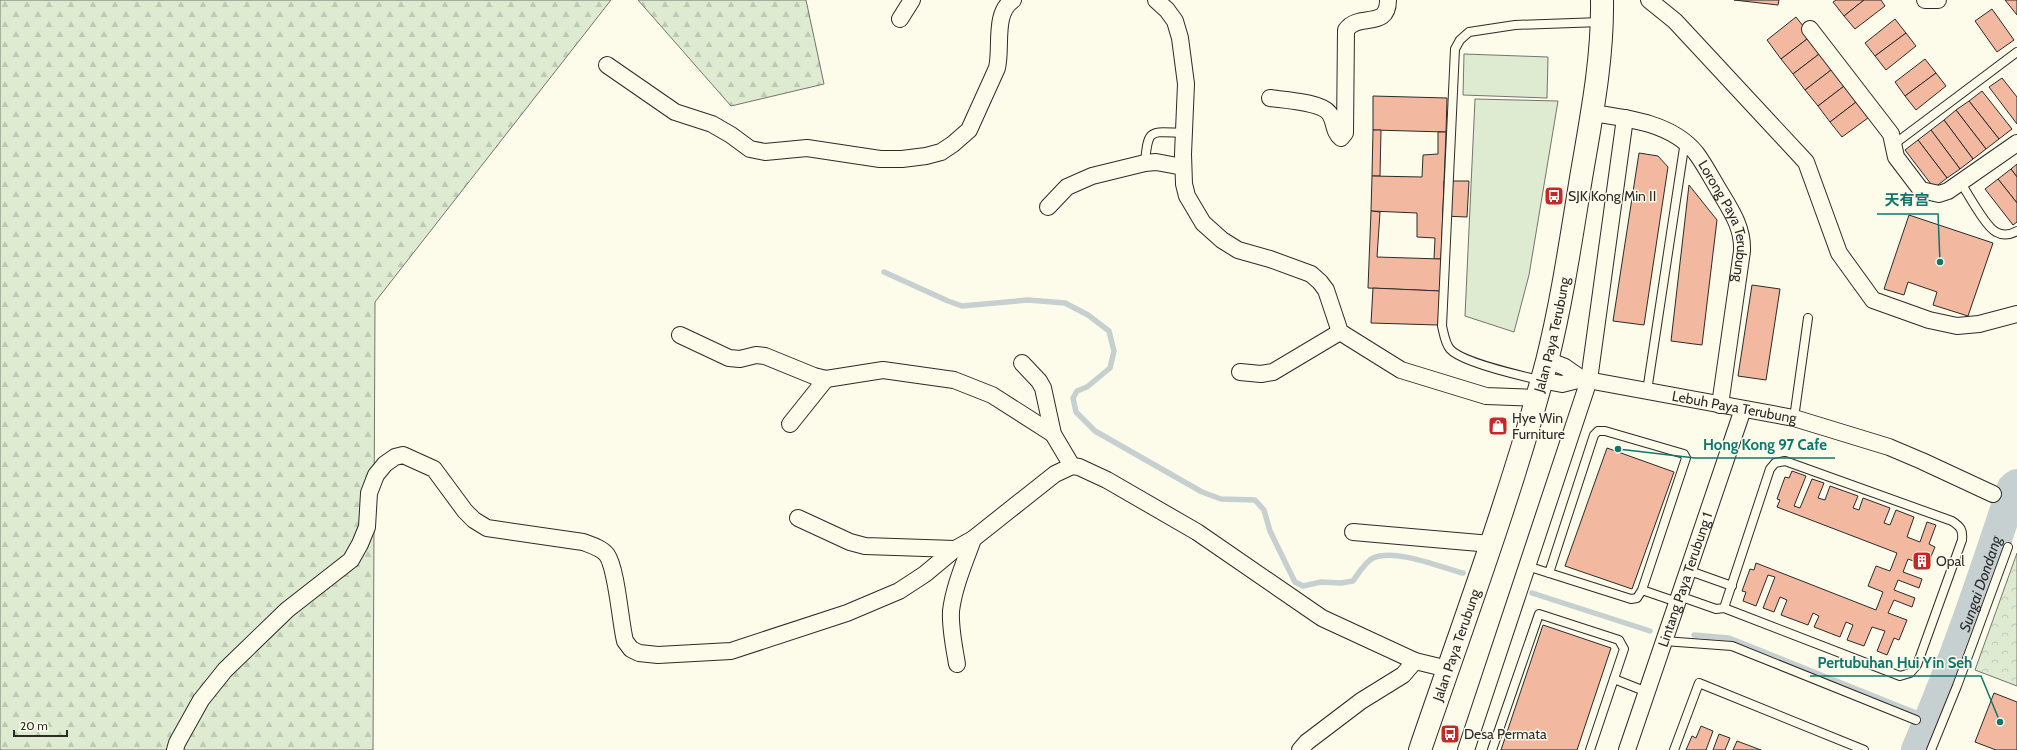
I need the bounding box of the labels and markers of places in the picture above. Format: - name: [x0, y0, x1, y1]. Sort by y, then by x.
- bus stop icon: SJK Kong Min II: [1543, 185, 1565, 207]
- place label: SJK Kong Min II: [1568, 187, 1656, 205]
- callout: 天有宫: [1877, 187, 1938, 214]
- place label: Hye Win Furniture: [1512, 409, 1565, 443]
- shop icon: Hye Win Furniture: [1487, 415, 1509, 437]
- callout: Hong Kong 97 Cafe: [1695, 431, 1835, 458]
- building icon: Opal: [1911, 550, 1933, 572]
- place label: Opal: [1936, 552, 1965, 570]
- callout: Pertubuhan Hui Yin Seh: [1810, 649, 1981, 676]
- bus stop icon: Desa Permata: [1439, 723, 1461, 745]
- place label: Desa Permata: [1464, 725, 1547, 743]

